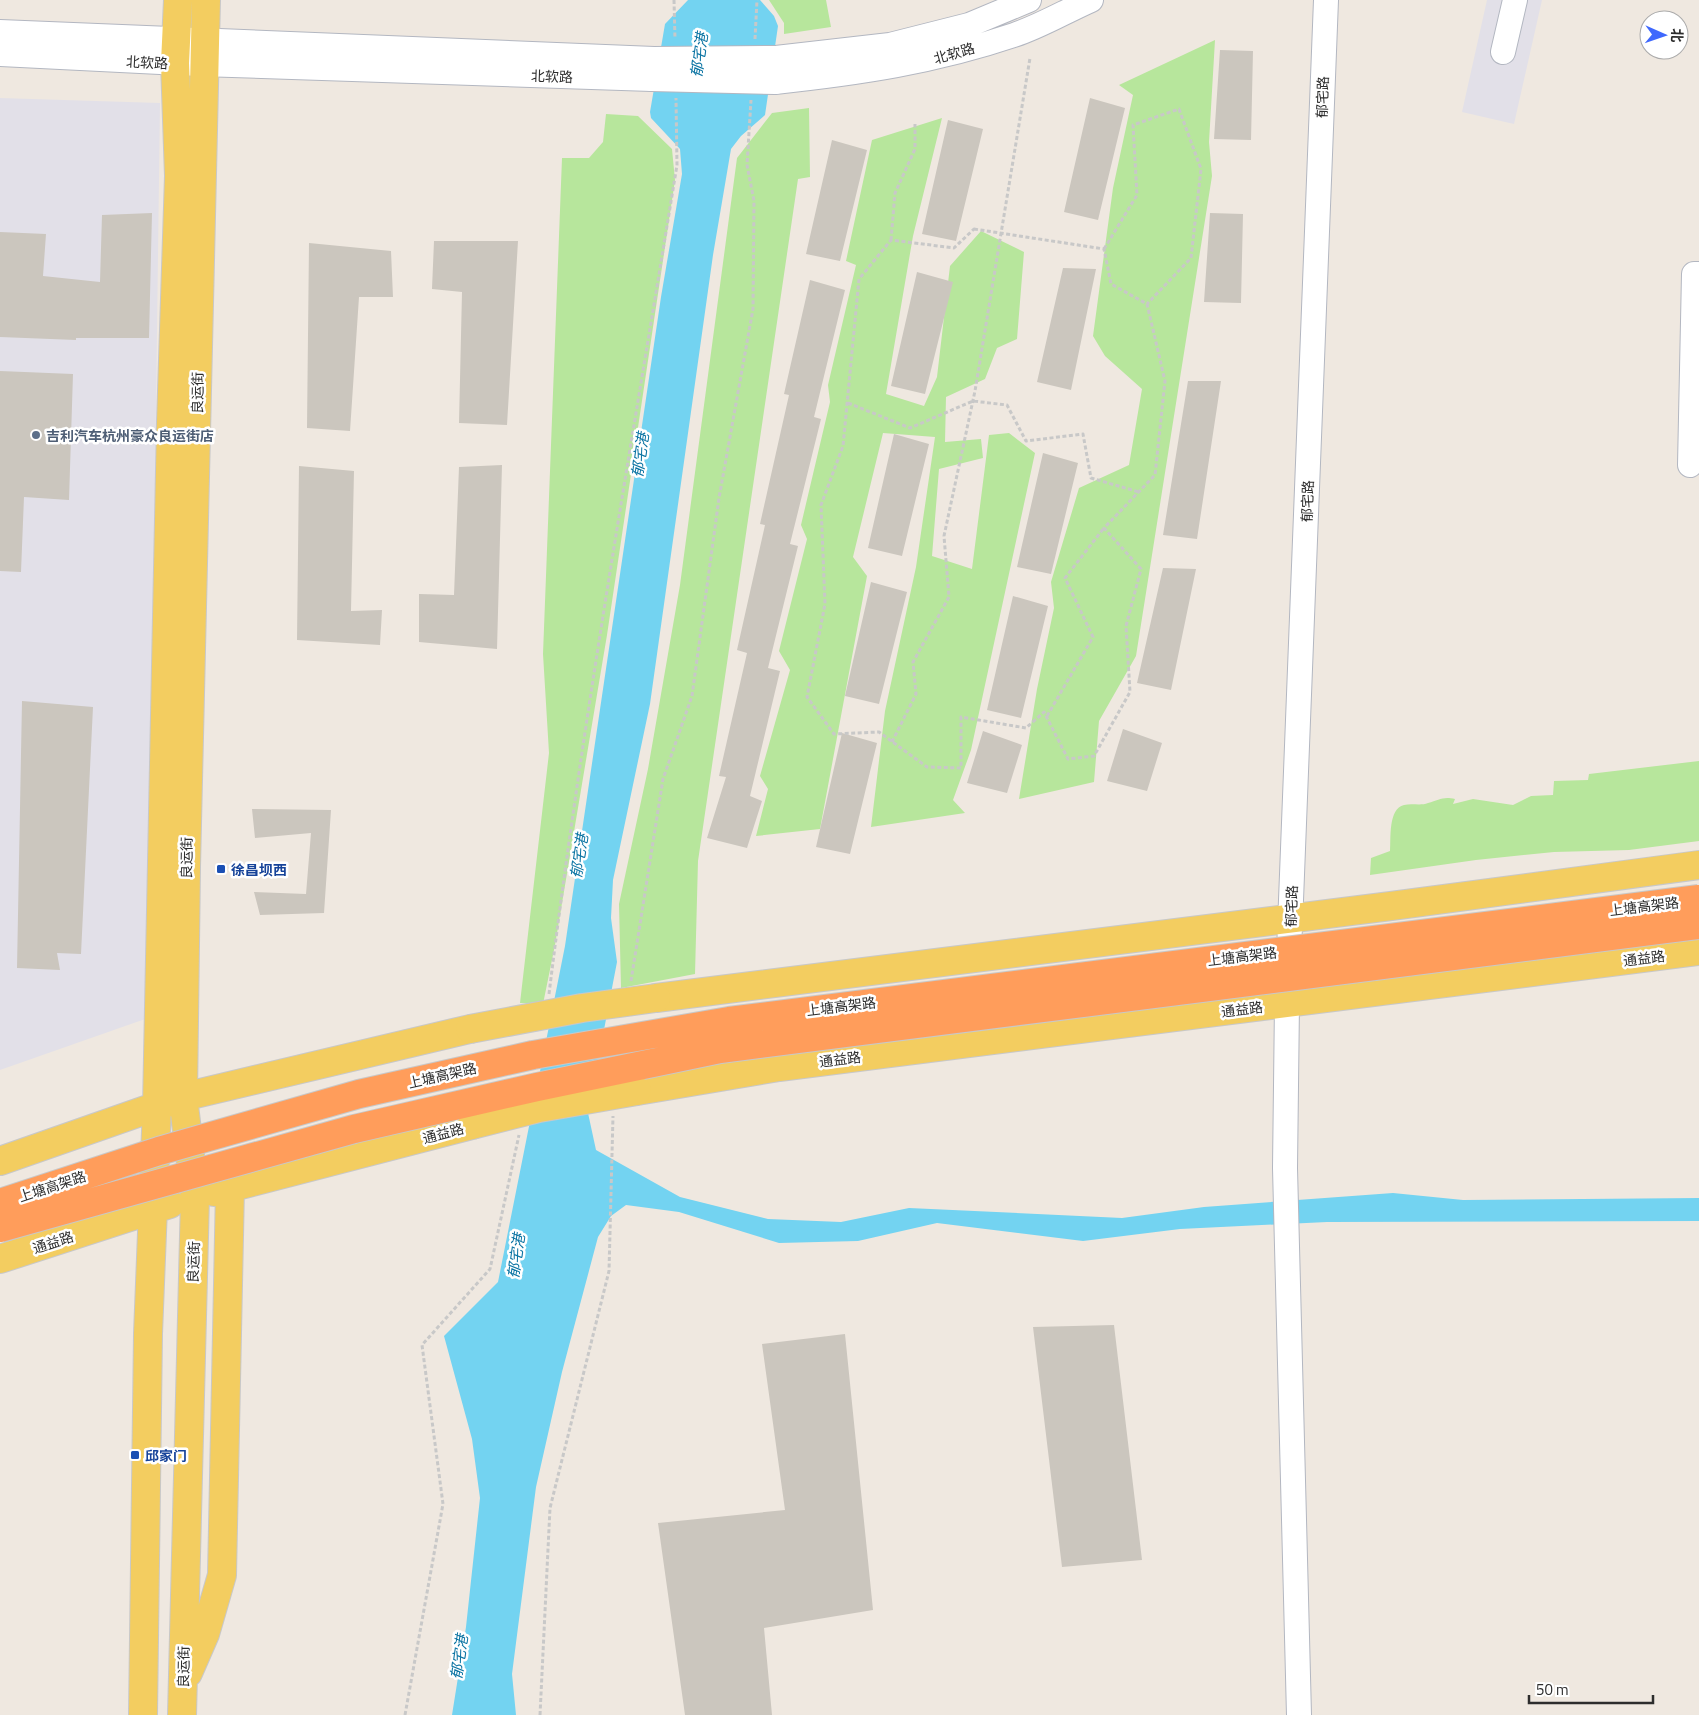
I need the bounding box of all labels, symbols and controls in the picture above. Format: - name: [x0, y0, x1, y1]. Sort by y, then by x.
- north arrow: [1639, 10, 1689, 60]
- text: 北: [1667, 28, 1688, 43]
- water label: 郁宅港: [684, 29, 714, 79]
- street label: 北软路: [931, 37, 977, 69]
- street label: 北软路: [125, 50, 169, 74]
- street label: 北软路: [531, 65, 573, 87]
- street label: 郁宅路: [1311, 76, 1333, 118]
- street label: 良运街: [186, 372, 208, 414]
- place label: 吉利汽车杭州豪众良运街店: [46, 425, 214, 446]
- marker: 吉利汽车杭州豪众良运街店: [30, 429, 42, 441]
- water label: 郁宅港: [625, 429, 655, 479]
- street label: 郁宅路: [1296, 480, 1318, 522]
- water label: 郁宅港: [564, 830, 594, 880]
- street label: 良运街: [175, 837, 197, 879]
- place label: 徐昌坝西: [231, 859, 287, 880]
- marker: 徐昌坝西: [215, 863, 227, 875]
- street label: 郁宅路: [1280, 885, 1302, 927]
- street label: 上塘高架路: [1608, 891, 1680, 921]
- street label: 上塘高架路: [1206, 941, 1278, 971]
- street label: 通益路: [1622, 945, 1666, 971]
- street label: 上塘高架路: [805, 991, 877, 1021]
- street label: 通益路: [1220, 996, 1264, 1022]
- street label: 通益路: [818, 1046, 862, 1072]
- street label: 上塘高架路: [406, 1057, 478, 1093]
- street label: 通益路: [420, 1117, 466, 1149]
- street label: 上塘高架路: [15, 1165, 89, 1207]
- street label: 通益路: [30, 1226, 76, 1258]
- water label: 郁宅港: [501, 1230, 531, 1280]
- street label: 良运街: [182, 1241, 204, 1283]
- place label: 邱家门: [145, 1445, 187, 1466]
- marker: 邱家门: [129, 1449, 141, 1461]
- water label: 郁宅港: [444, 1631, 474, 1681]
- street label: 良运街: [172, 1646, 194, 1688]
- scale bar: [1529, 1672, 1653, 1704]
- text: 50 m: [1536, 1678, 1569, 1701]

